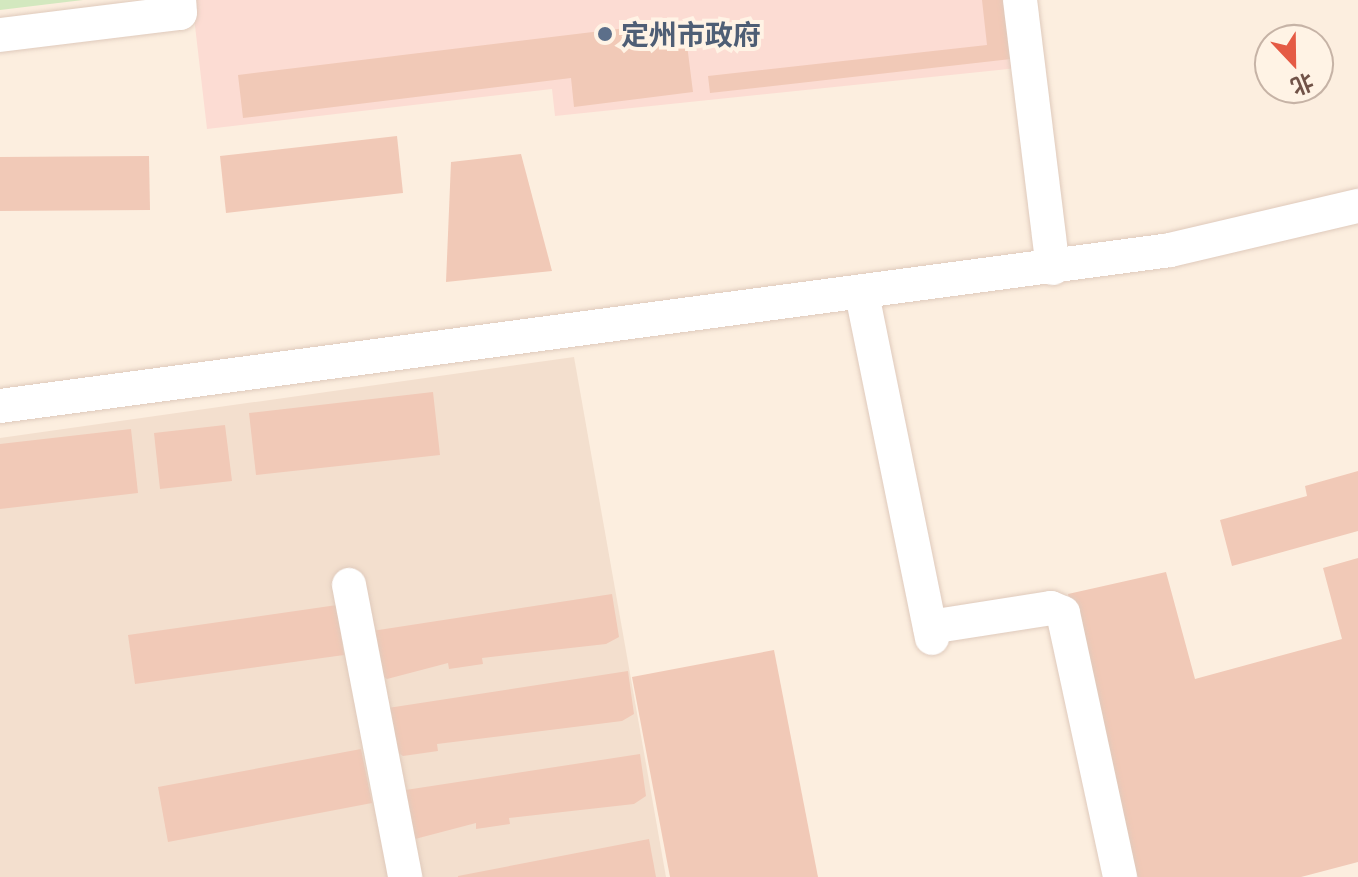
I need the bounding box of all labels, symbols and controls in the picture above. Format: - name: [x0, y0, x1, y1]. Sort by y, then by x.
- place label: 定州市政府: [621, 17, 761, 51]
- north arrow: [1254, 24, 1334, 104]
- marker: 定州市政府: [596, 25, 614, 43]
- text: 北: [1286, 66, 1318, 102]

